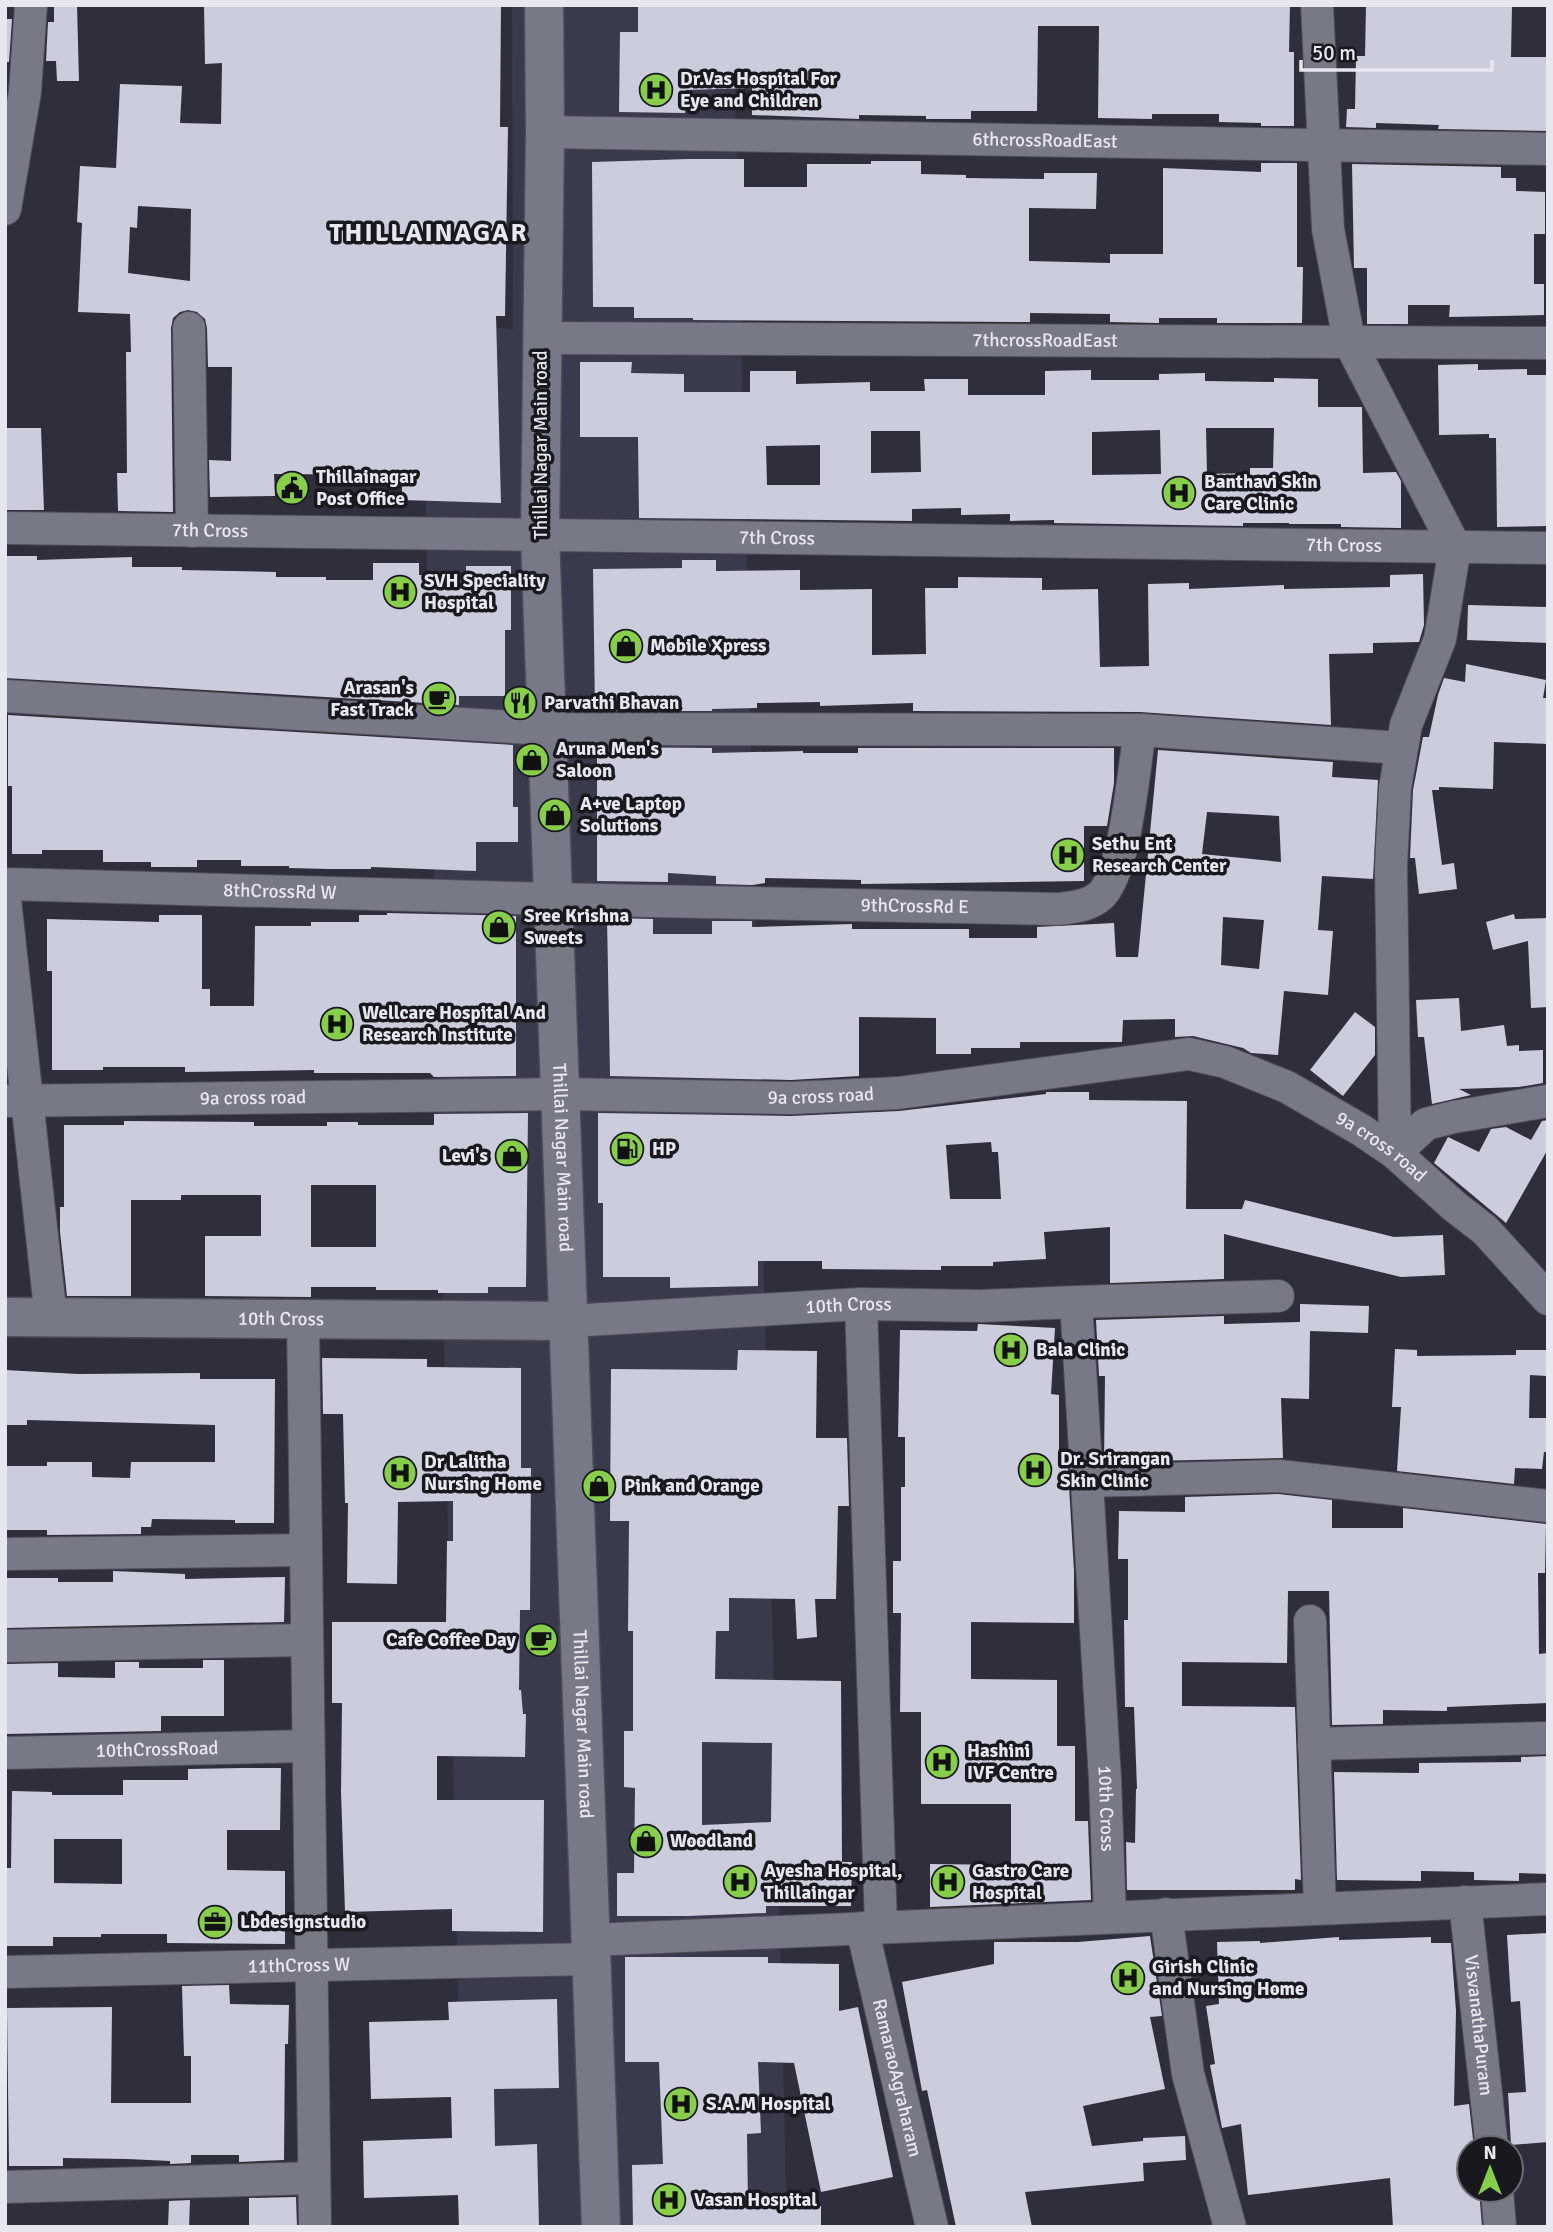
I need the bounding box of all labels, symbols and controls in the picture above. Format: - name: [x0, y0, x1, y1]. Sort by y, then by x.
- scale bar: [1301, 28, 1492, 72]
- text: 50 m: [1312, 40, 1356, 66]
- place label: Dr.Vas Hospital For Eye and Children: [680, 67, 838, 113]
- hospital icon: Dr.Vas Hospital For Eye and Children: [637, 71, 675, 109]
- street label: 6thcrossRoadEast: [972, 127, 1118, 154]
- district label: THILLAINAGAR: [329, 217, 529, 249]
- street label: 7thcrossRoadEast: [972, 328, 1118, 353]
- street label: Thillai Nagar Main road: [529, 351, 553, 539]
- place label: Thillainagar Post Office: [316, 465, 417, 511]
- public building icon: Thillainagar Post Office: [273, 469, 311, 507]
- place label: Banthavi Skin Care Clinic: [1204, 470, 1318, 516]
- hospital icon: Banthavi Skin Care Clinic: [1160, 474, 1198, 512]
- street label: 7th Cross: [172, 518, 248, 543]
- street label: 7th Cross: [739, 526, 815, 550]
- street label: 7th Cross: [1306, 533, 1382, 558]
- place label: SVH Speciality Hospital: [424, 569, 546, 615]
- hospital icon: SVH Speciality Hospital: [381, 573, 419, 611]
- shop icon: Mobile Xpress: [607, 627, 645, 665]
- place label: Mobile Xpress: [650, 634, 766, 658]
- place label: Arasan's Fast Track: [330, 676, 414, 722]
- cafe icon: Arasan's Fast Track: [420, 680, 458, 718]
- restaurant icon: Parvathi Bhavan: [501, 684, 539, 722]
- place label: Parvathi Bhavan: [544, 691, 679, 715]
- place label: Aruna Men's Saloon: [556, 737, 659, 783]
- shop icon: Aruna Men's Saloon: [513, 741, 551, 779]
- place label: A+ve Laptop Solutions: [580, 792, 682, 838]
- shop icon: A+ve Laptop Solutions: [536, 796, 574, 834]
- place label: Sethu Ent Research Center: [1092, 832, 1227, 878]
- hospital icon: Sethu Ent Research Center: [1049, 836, 1087, 874]
- street label: 8thCrossRd W: [223, 878, 337, 905]
- street label: 9thCrossRd E: [860, 893, 969, 919]
- place label: Sree Krishna Sweets: [524, 904, 629, 950]
- shop icon: Sree Krishna Sweets: [480, 908, 518, 946]
- place label: Wellcare Hospital And Research Institute: [362, 1001, 546, 1047]
- hospital icon: Wellcare Hospital And Research Institute: [318, 1005, 356, 1043]
- street label: Thillai Nagar Main road: [547, 1063, 578, 1253]
- street label: 9a cross road: [767, 1082, 875, 1110]
- street label: 9a cross road: [200, 1085, 306, 1111]
- street label: 9a cross road: [1331, 1106, 1431, 1187]
- fuel station icon: HP: [608, 1130, 646, 1168]
- shop icon: Levi's: [493, 1137, 531, 1175]
- place label: HP: [652, 1137, 676, 1161]
- place label: Levi's: [442, 1144, 488, 1168]
- street label: 10th Cross: [805, 1292, 892, 1319]
- street label: 10th Cross: [238, 1307, 324, 1331]
- hospital icon: Bala Clinic: [992, 1331, 1030, 1369]
- place label: Bala Clinic: [1036, 1338, 1125, 1362]
- place label: Dr. Srirangan Skin Clinic: [1060, 1447, 1171, 1493]
- place label: Dr Lalitha Nursing Home: [424, 1450, 542, 1496]
- hospital icon: Dr. Srirangan Skin Clinic: [1016, 1451, 1054, 1489]
- hospital icon: Dr Lalitha Nursing Home: [381, 1454, 419, 1492]
- shop icon: Pink and Orange: [580, 1467, 618, 1505]
- place label: Pink and Orange: [624, 1474, 760, 1498]
- cafe icon: Cafe Coffee Day: [522, 1621, 560, 1659]
- place label: Cafe Coffee Day: [386, 1628, 517, 1652]
- street label: Thillai Nagar Main road: [567, 1629, 598, 1819]
- street label: 10thCrossRoad: [95, 1736, 219, 1763]
- place label: Hashini IVF Centre: [967, 1739, 1054, 1785]
- hospital icon: Hashini IVF Centre: [923, 1743, 961, 1781]
- street label: 10th Cross: [1092, 1765, 1120, 1852]
- shop icon: Woodland: [627, 1822, 665, 1860]
- place label: Woodland: [670, 1829, 753, 1853]
- place label: Ayesha Hospital, Thillaingar: [764, 1859, 903, 1905]
- place label: Gastro Care Hospital: [972, 1859, 1069, 1905]
- hospital icon: Ayesha Hospital, Thillaingar: [721, 1863, 759, 1901]
- hospital icon: Gastro Care Hospital: [929, 1863, 967, 1901]
- office icon: Lbdesignstudio: [196, 1903, 234, 1941]
- place label: Lbdesignstudio: [240, 1910, 366, 1934]
- street label: 11thCross W: [247, 1952, 350, 1979]
- street label: VisvanathaPuram: [1459, 1954, 1498, 2097]
- place label: Girish Clinic and Nursing Home: [1152, 1955, 1304, 2001]
- hospital icon: Girish Clinic and Nursing Home: [1109, 1959, 1147, 1997]
- street label: RamaraoAgraharam: [867, 1996, 927, 2159]
- hospital icon: S.A.M Hospital: [662, 2085, 700, 2123]
- place label: S.A.M Hospital: [706, 2092, 831, 2116]
- north arrow: [1455, 2134, 1525, 2204]
- text: N: [1483, 2141, 1497, 2165]
- hospital icon: Vasan Hospital: [650, 2181, 688, 2219]
- place label: Vasan Hospital: [694, 2188, 817, 2212]

